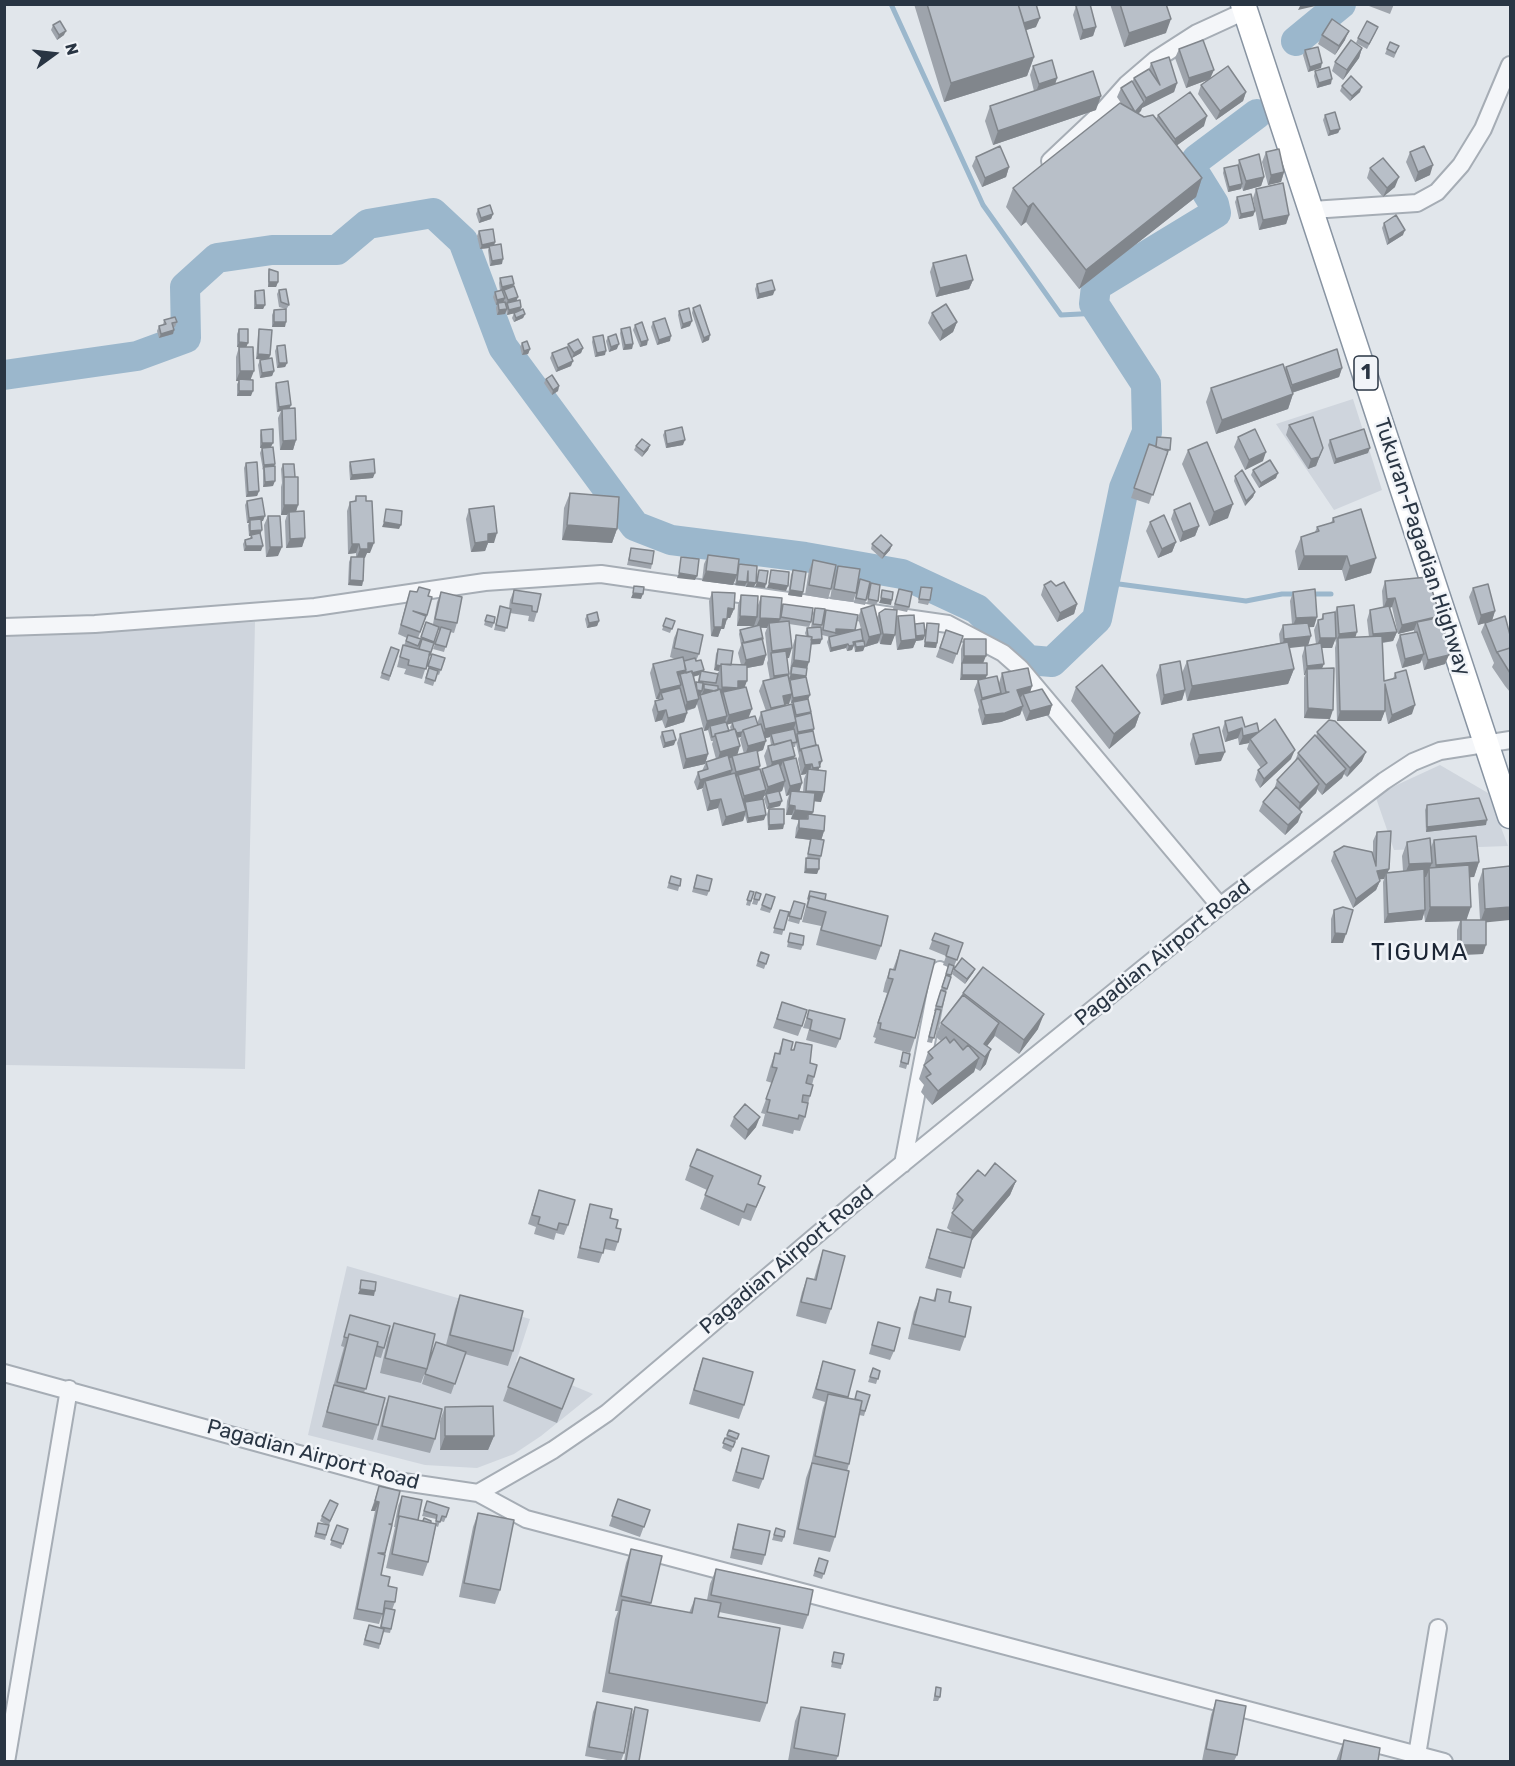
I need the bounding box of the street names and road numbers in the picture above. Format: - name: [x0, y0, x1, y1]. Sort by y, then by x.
- road number: 1: [1354, 356, 1378, 390]
- street label: Tukuran-Pagadian Highway: [1368, 415, 1476, 679]
- street label: Pagadian Airport Road: [1070, 874, 1256, 1032]
- street label: Pagadian Airport Road: [695, 1180, 879, 1340]
- street label: Pagadian Airport Road: [204, 1415, 422, 1495]

